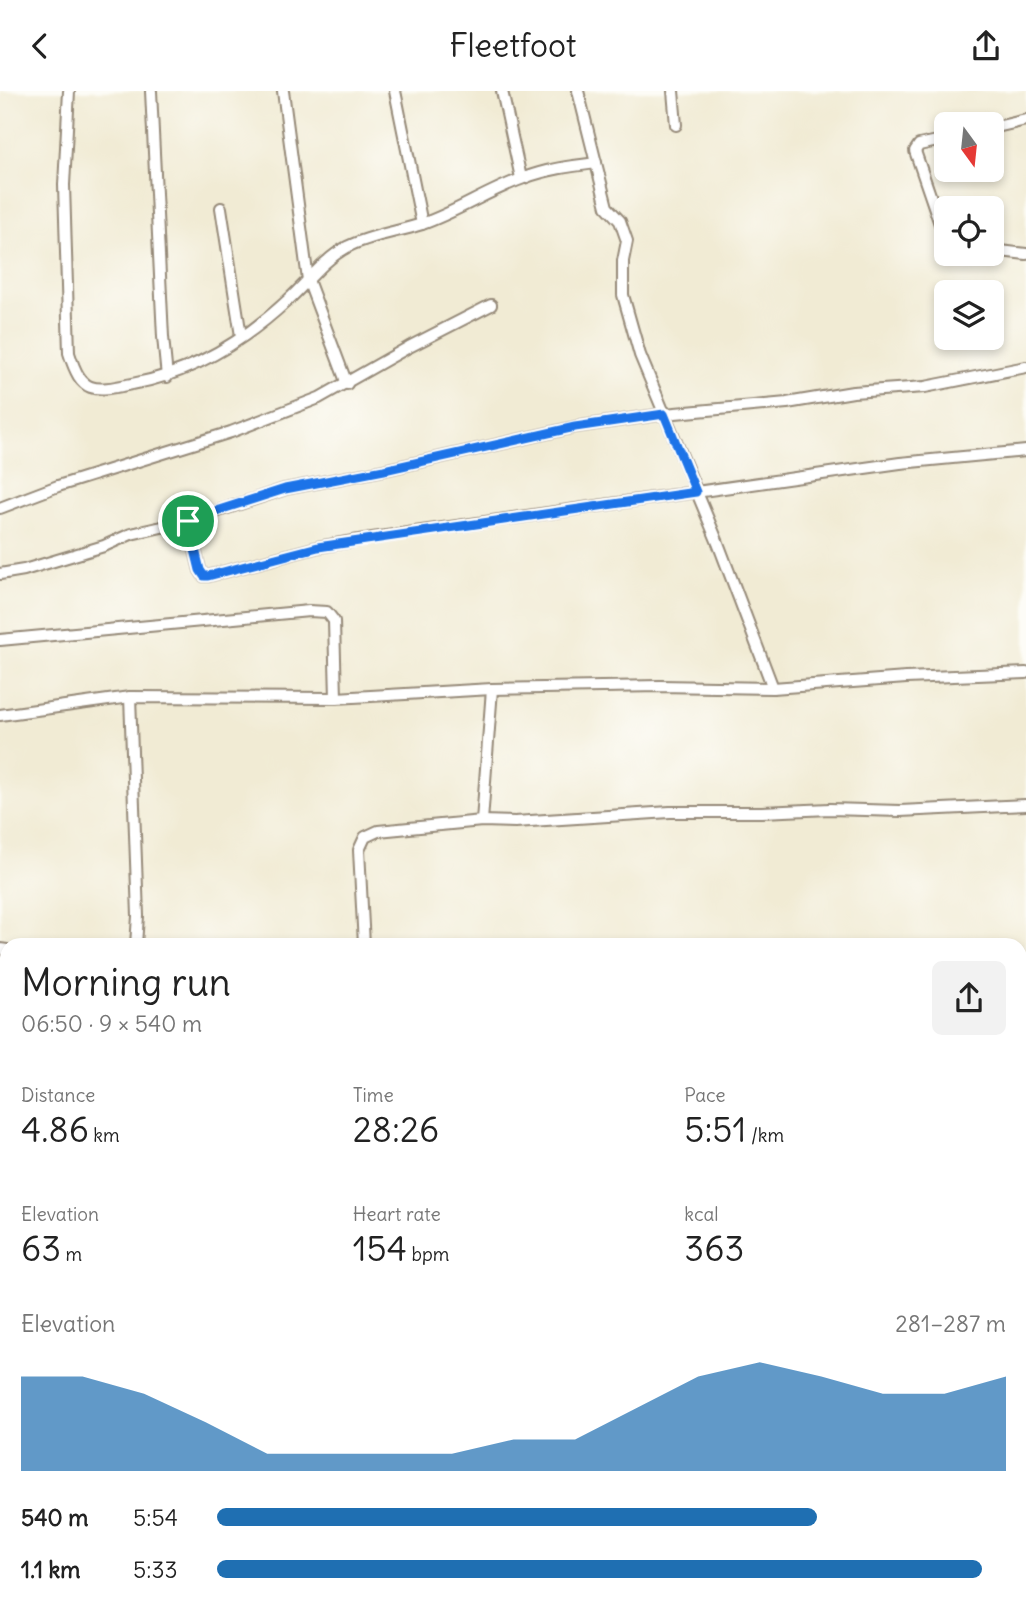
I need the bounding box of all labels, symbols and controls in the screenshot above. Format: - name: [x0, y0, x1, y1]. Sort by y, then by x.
- text: Fleetfoot: [449, 25, 577, 66]
- icon: back: [21, 27, 59, 65]
- icon: share: [967, 27, 1005, 65]
- north arrow: [934, 112, 1004, 182]
- map controls: [934, 112, 1004, 350]
- button: locate: [934, 196, 1004, 266]
- button: layers: [934, 280, 1004, 350]
- pin: [158, 491, 218, 551]
- icon: arrive: [169, 502, 207, 540]
- text: Morning run: [21, 959, 231, 1006]
- button: share: [932, 961, 1006, 1035]
- text: 06:50 · 9 × 540 m: [21, 1009, 202, 1038]
- text: Distance: [21, 1083, 95, 1107]
- text: Time: [353, 1083, 394, 1107]
- text: Pace: [684, 1083, 726, 1107]
- text: 4.86: [21, 1107, 89, 1151]
- text: 28:26: [353, 1107, 439, 1151]
- text: 5:51: [684, 1107, 746, 1151]
- text: km: [89, 1123, 120, 1147]
- text: /km: [746, 1123, 784, 1147]
- text: Elevation: [21, 1202, 99, 1226]
- text: Heart rate: [353, 1202, 441, 1226]
- text: kcal: [684, 1202, 719, 1226]
- text: 63: [21, 1226, 61, 1270]
- text: 154: [353, 1226, 407, 1270]
- text: 363: [684, 1226, 744, 1270]
- text: m: [61, 1242, 82, 1266]
- text: bpm: [407, 1242, 449, 1266]
- text: Elevation: [21, 1309, 115, 1338]
- text: 281–287 m: [895, 1309, 1006, 1338]
- text: 540 m: [21, 1503, 88, 1532]
- text: 5:54: [133, 1503, 178, 1532]
- text: 1.1 km: [21, 1555, 80, 1584]
- text: 5:33: [133, 1555, 178, 1584]

